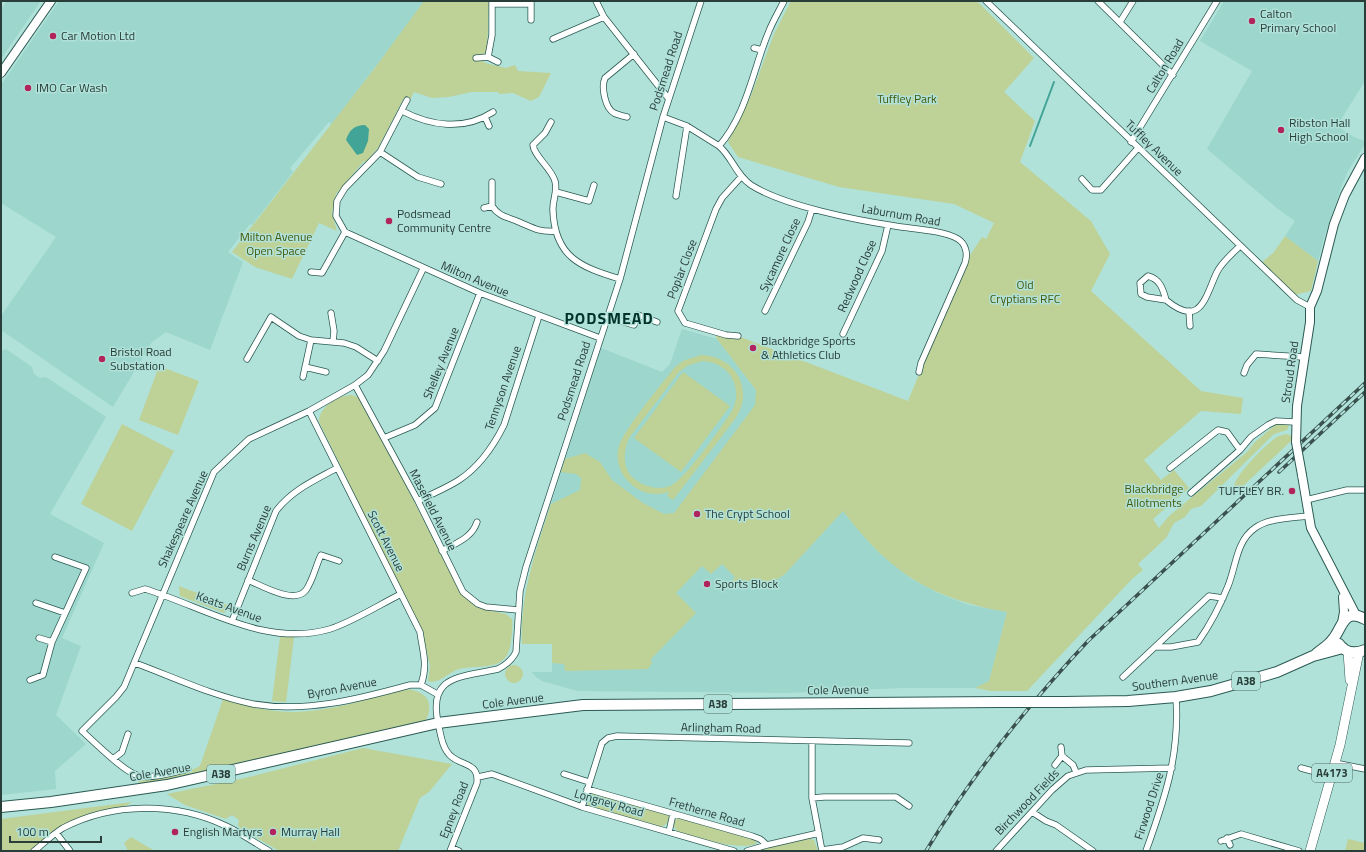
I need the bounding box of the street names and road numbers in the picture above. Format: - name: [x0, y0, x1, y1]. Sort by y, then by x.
- street label: Podsmead Road: [644, 29, 687, 113]
- street label: Calton Road: [1141, 35, 1188, 97]
- street label: Tuffley Avenue: [1121, 115, 1188, 180]
- street label: Laburnum Road: [860, 198, 942, 231]
- street label: Sycamore Close: [754, 215, 805, 295]
- street label: Poplar Close: [661, 236, 702, 301]
- street label: Redwood Close: [832, 236, 881, 315]
- street label: Milton Avenue: [438, 256, 512, 301]
- street label: Shelley Avenue: [417, 324, 464, 402]
- street label: Podsmead Road: [552, 339, 595, 423]
- street label: Stroud Road: [1276, 340, 1303, 404]
- street label: Tennyson Avenue: [479, 343, 526, 433]
- street label: Masefield Avenue: [405, 465, 462, 554]
- street label: Shakespeare Avenue: [153, 467, 213, 571]
- street label: Burns Avenue: [231, 502, 276, 574]
- street label: Scott Avenue: [363, 507, 410, 575]
- street label: Keats Avenue: [194, 586, 265, 627]
- street label: Southern Avenue: [1131, 665, 1219, 696]
- street label: Byron Avenue: [306, 671, 378, 704]
- road number: A38: [1232, 672, 1260, 690]
- street label: Cole Avenue: [807, 679, 869, 700]
- street label: Cole Avenue: [481, 687, 545, 714]
- road number: A38: [704, 695, 732, 713]
- street label: Arlingham Road: [681, 717, 761, 738]
- street label: Cole Avenue: [128, 757, 192, 786]
- street label: Birchwood Fields: [990, 764, 1064, 839]
- road number: A4173: [1312, 764, 1352, 782]
- road number: A38: [207, 765, 235, 783]
- street label: Firwood Drive: [1129, 770, 1168, 842]
- street label: Epney Road: [434, 779, 473, 841]
- street label: Longney Road: [572, 784, 646, 821]
- street label: Fretherne Road: [667, 792, 747, 831]

